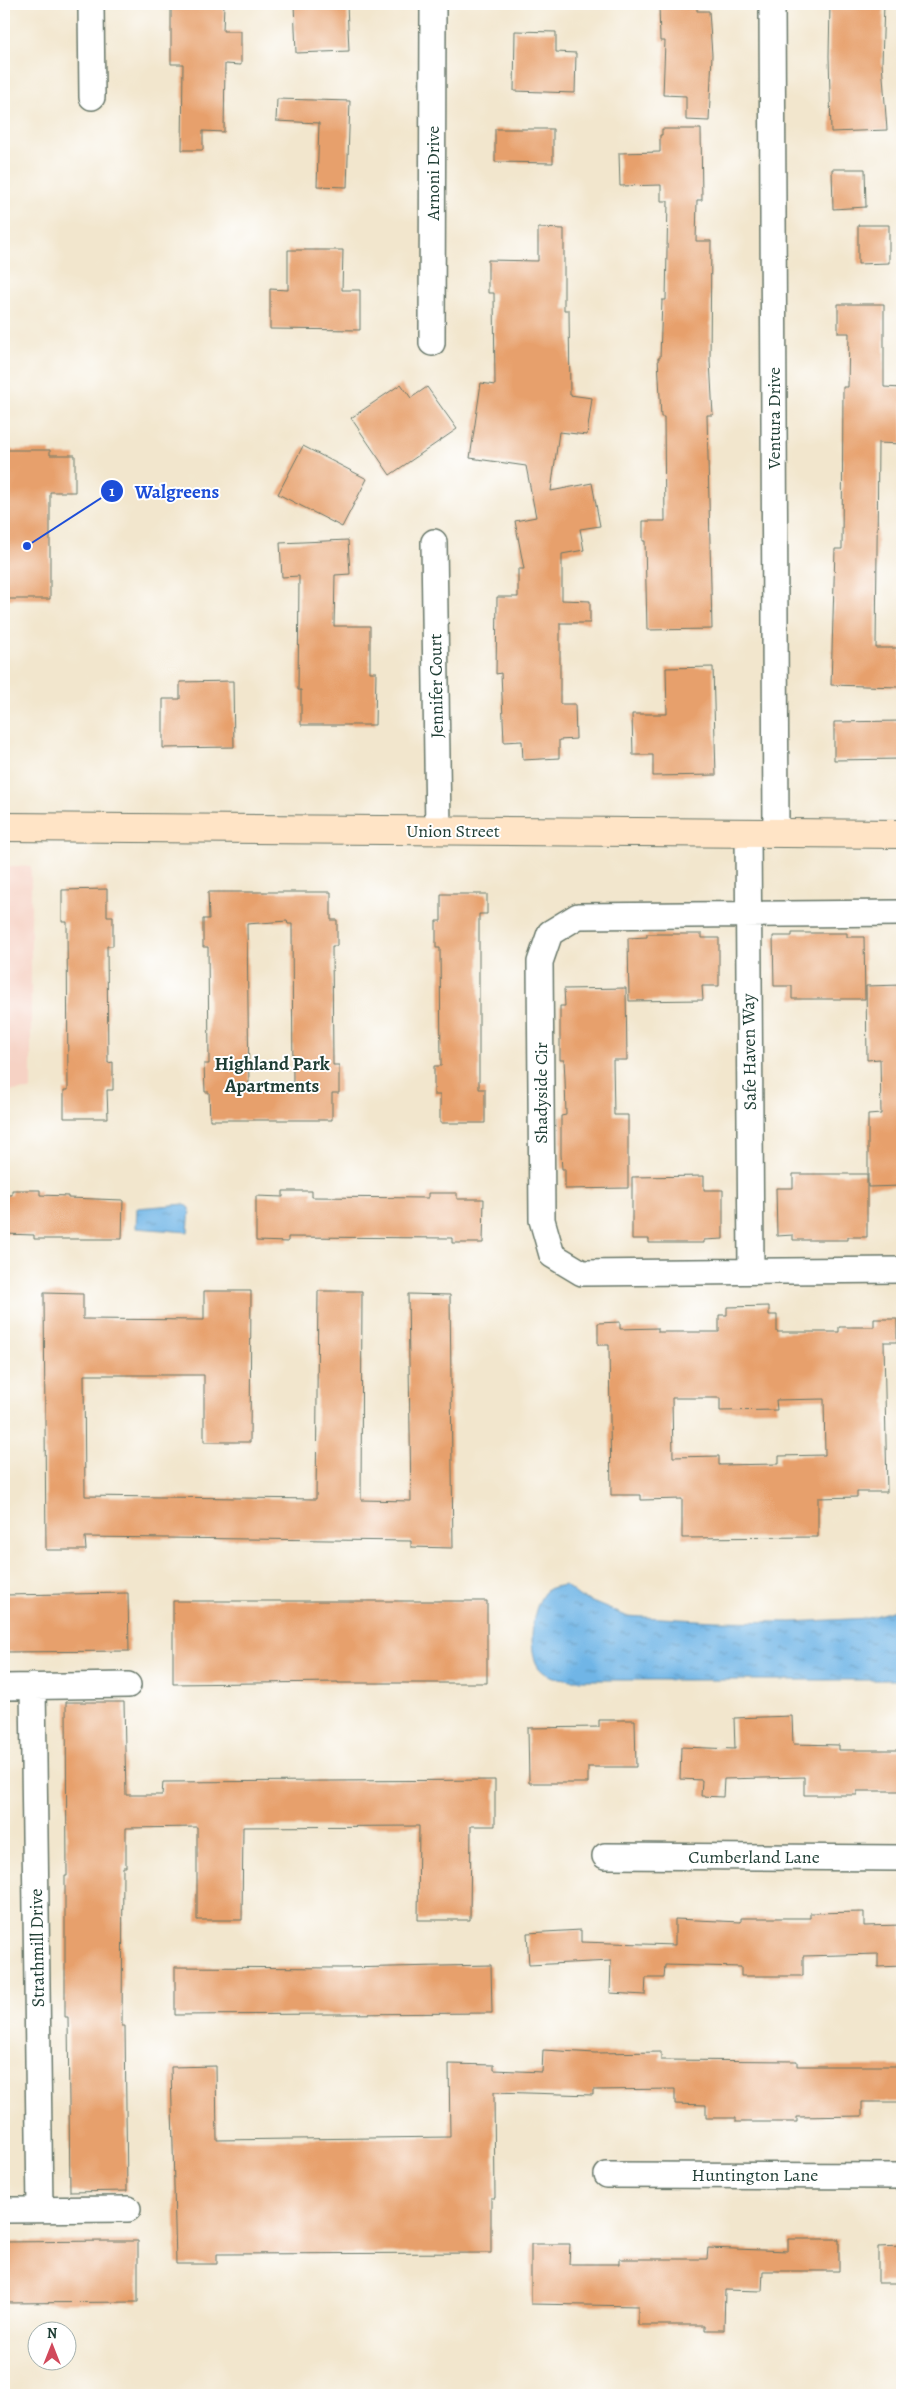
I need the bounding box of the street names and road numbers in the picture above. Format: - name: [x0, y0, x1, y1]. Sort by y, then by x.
- street label: Arnoni Drive: [421, 126, 445, 221]
- street label: Ventura Drive: [762, 367, 786, 470]
- street label: Jennifer Court: [423, 633, 449, 739]
- street label: Union Street: [406, 819, 500, 843]
- street label: Safe Haven Way: [736, 992, 762, 1111]
- street label: Shadyside Cir: [529, 1042, 553, 1144]
- street label: Cumberland Lane: [688, 1845, 820, 1869]
- street label: Strathmill Drive: [24, 1888, 50, 2008]
- street label: Huntington Lane: [692, 2163, 818, 2187]

